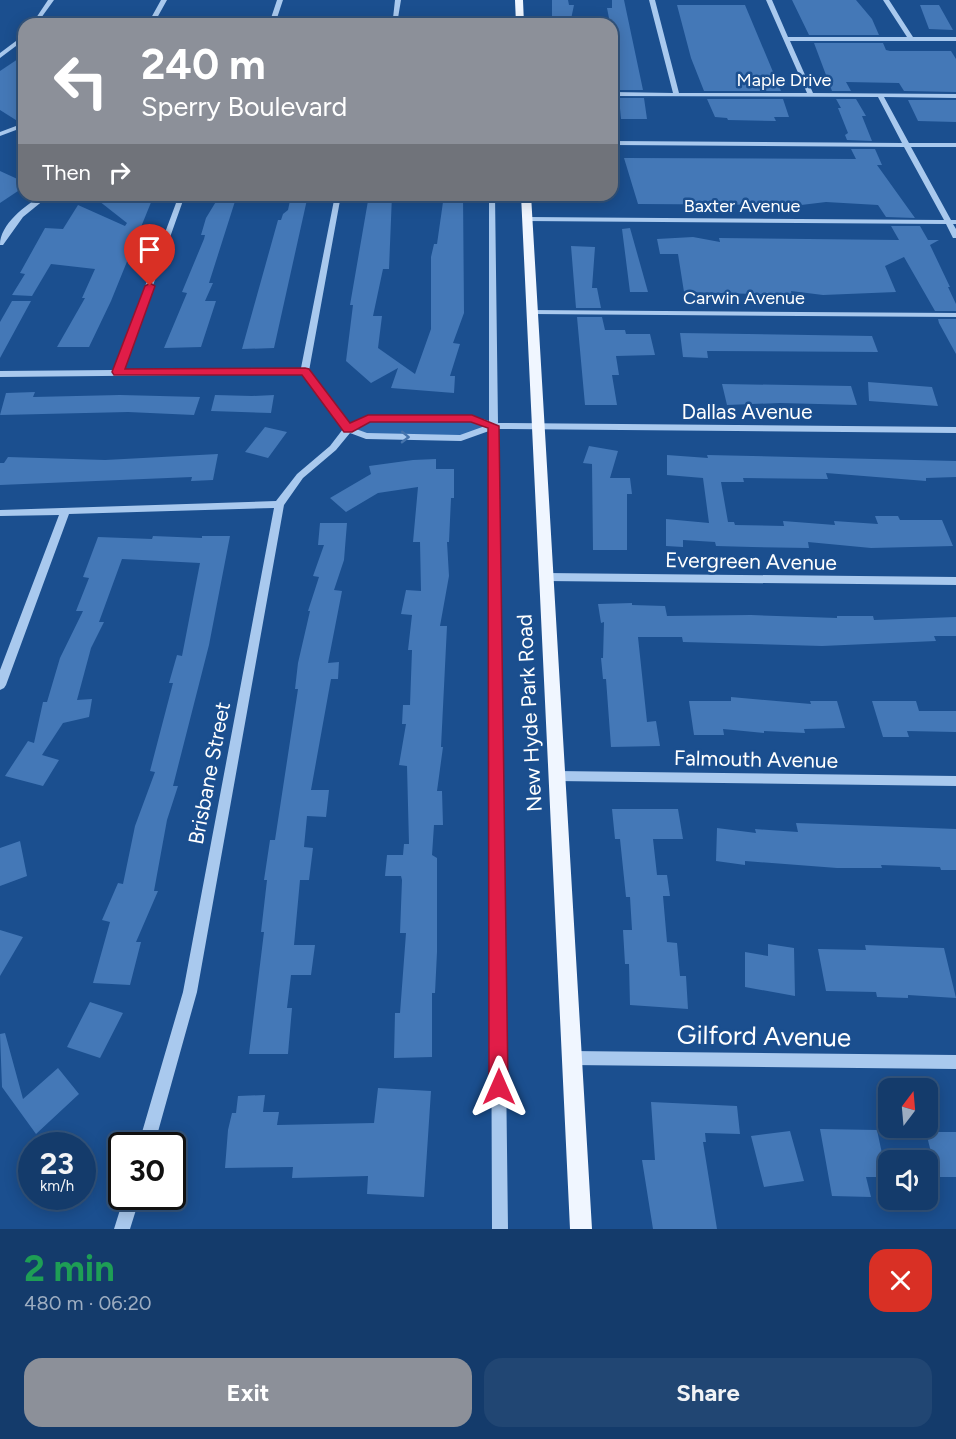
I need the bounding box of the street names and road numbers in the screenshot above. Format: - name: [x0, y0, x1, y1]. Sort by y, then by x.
- street label: Maple Drive: [737, 69, 832, 91]
- street label: Baxter Avenue: [684, 195, 801, 217]
- street label: Carwin Avenue: [683, 287, 805, 309]
- street label: Dallas Avenue: [681, 399, 813, 424]
- street label: Evergreen Avenue: [665, 547, 837, 575]
- street label: New Hyde Park Road: [511, 613, 547, 813]
- street label: Brisbane Street: [183, 700, 235, 846]
- street label: Falmouth Avenue: [674, 745, 838, 773]
- street label: Gilford Avenue: [676, 1018, 852, 1054]

